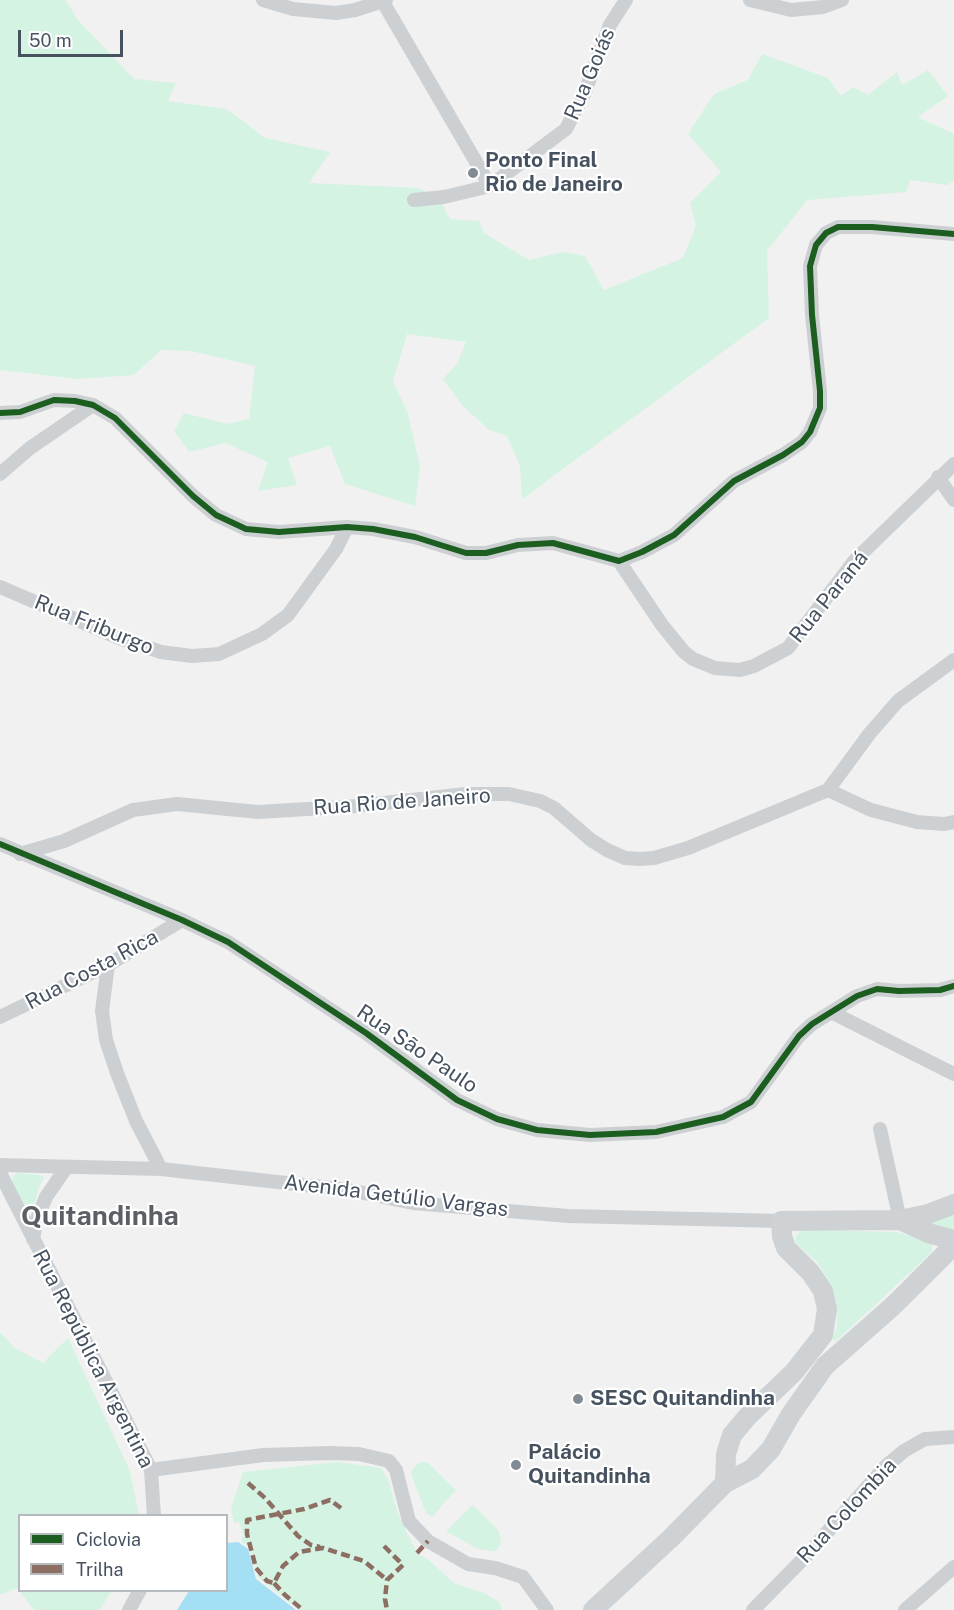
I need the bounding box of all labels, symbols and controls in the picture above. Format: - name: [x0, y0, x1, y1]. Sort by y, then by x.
- scale bar: [21, 18, 126, 56]
- street label: Rua Goiás: [559, 24, 621, 124]
- text: 50 m: [29, 30, 72, 51]
- place label: Ponto Final Rio de Janeiro: [485, 148, 623, 198]
- marker: Ponto Final Rio de Janeiro: [466, 166, 480, 180]
- street label: Rua Paraná: [784, 546, 874, 648]
- street label: Rua Friburgo: [31, 590, 157, 660]
- street label: Rua Rio de Janeiro: [312, 783, 492, 821]
- street label: Rua Costa Rica: [21, 924, 163, 1016]
- street label: Rua São Paulo: [352, 999, 482, 1099]
- street label: Avenida Getúlio Vargas: [282, 1170, 510, 1222]
- district label: Quitandinha: [21, 1201, 179, 1233]
- street label: Rua República Argentina: [27, 1246, 159, 1472]
- place label: SESC Quitandinha: [590, 1386, 775, 1412]
- marker: SESC Quitandinha: [571, 1392, 585, 1406]
- place label: Palácio Quitandinha: [528, 1440, 651, 1490]
- street label: Rua Colombia: [792, 1453, 902, 1569]
- marker: Palácio Quitandinha: [509, 1458, 523, 1472]
- legend: [18, 1514, 228, 1592]
- text: Ciclovia: [76, 1529, 141, 1550]
- text: Trilha: [76, 1559, 123, 1580]

